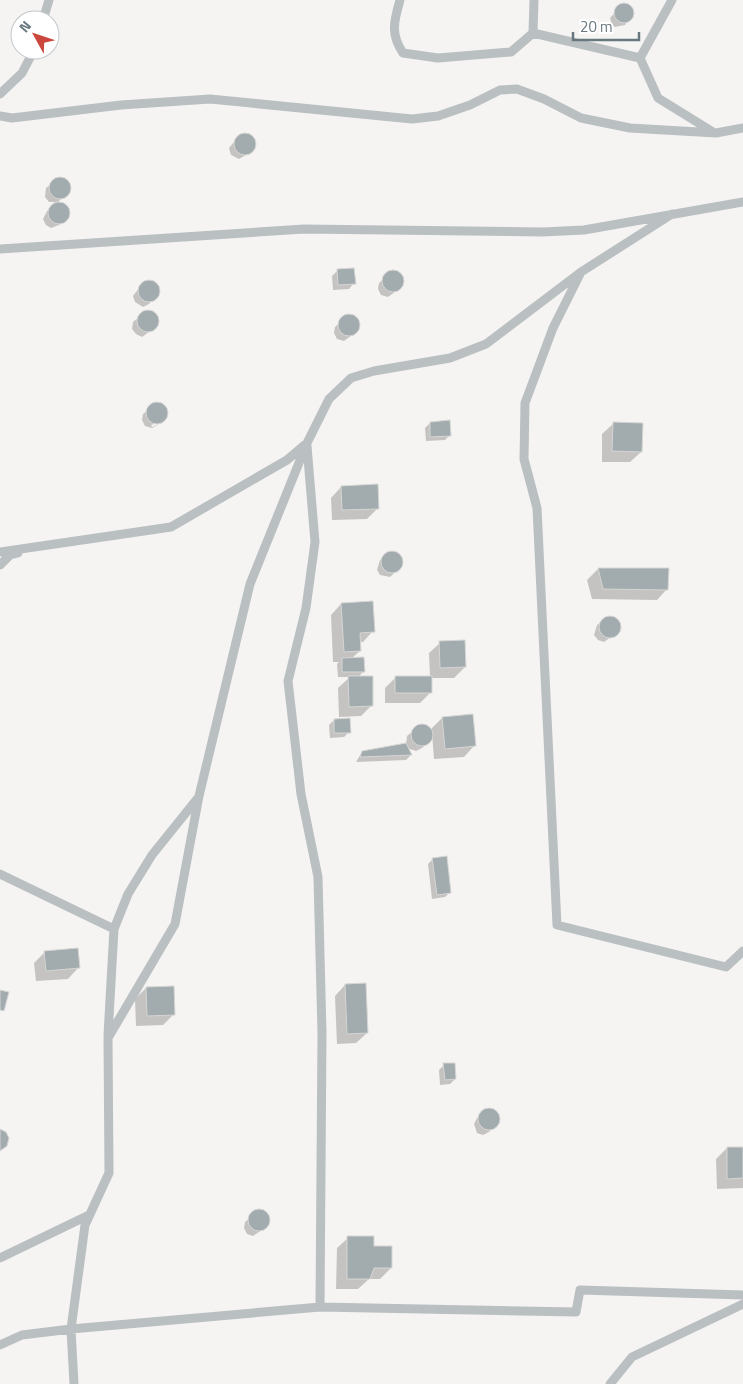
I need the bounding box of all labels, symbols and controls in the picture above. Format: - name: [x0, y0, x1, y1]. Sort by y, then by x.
- north arrow: [10, 10, 60, 60]
- scale bar: [573, 10, 639, 42]
- text: 20 m: [580, 15, 613, 38]
- text: N: [13, 16, 36, 37]

